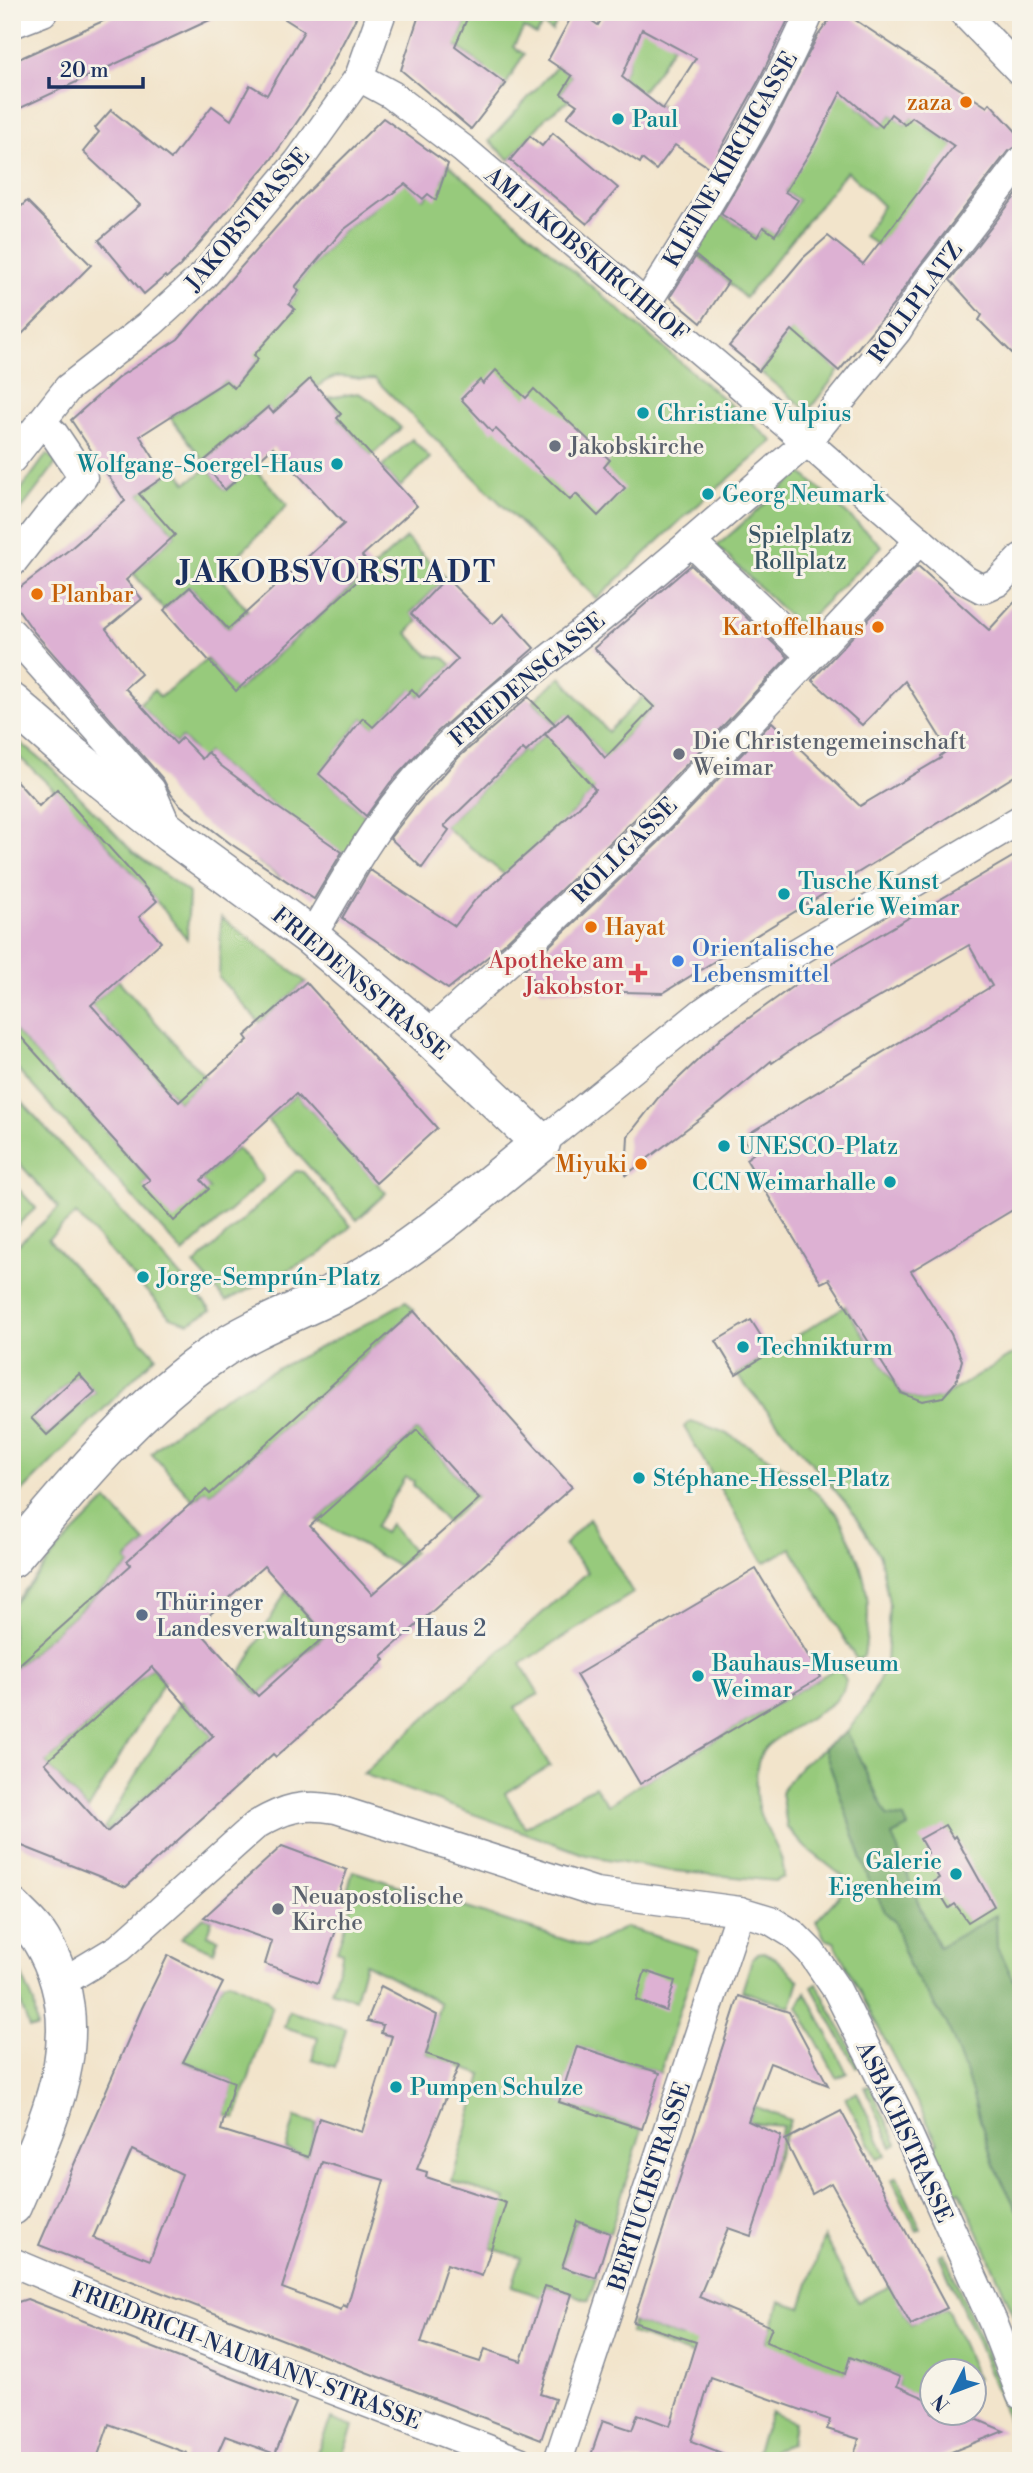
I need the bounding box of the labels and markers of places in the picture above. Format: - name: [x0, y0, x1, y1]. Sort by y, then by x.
- place label: zaza: [907, 89, 952, 117]
- marker: zaza: [958, 94, 974, 110]
- place label: Paul: [632, 106, 678, 134]
- marker: Paul: [610, 111, 626, 127]
- place label: Christiane Vulpius: [657, 400, 851, 428]
- marker: Christiane Vulpius: [635, 405, 651, 421]
- place label: Jakobskirche: [568, 433, 704, 461]
- marker: Jakobskirche: [547, 438, 563, 454]
- place label: Wolfgang-Soergel-Haus: [76, 451, 323, 479]
- marker: Wolfgang-Soergel-Haus: [329, 456, 345, 472]
- place label: Georg Neumark: [722, 481, 886, 509]
- marker: Georg Neumark: [700, 486, 716, 502]
- place label: Planbar: [51, 581, 134, 609]
- marker: Planbar: [29, 586, 45, 602]
- place label: Kartoffelhaus: [722, 614, 864, 642]
- marker: Kartoffelhaus: [870, 619, 886, 635]
- place label: Die Christengemeinschaft Weimar: [692, 728, 966, 782]
- marker: Die Christengemeinschaft Weimar: [671, 746, 687, 762]
- place label: Tusche Kunst Galerie Weimar: [798, 868, 960, 922]
- marker: Tusche Kunst Galerie Weimar: [776, 886, 792, 902]
- place label: Hayat: [605, 914, 666, 942]
- marker: Hayat: [583, 919, 599, 935]
- place label: Orientalische Lebensmittel: [692, 935, 835, 989]
- place label: Apotheke am Jakobstor: [487, 947, 624, 1001]
- marker: Orientalische Lebensmittel: [670, 953, 686, 969]
- marker: Apotheke am Jakobstor: [630, 965, 646, 981]
- place label: UNESCO-Platz: [738, 1133, 898, 1161]
- marker: UNESCO-Platz: [716, 1138, 732, 1154]
- place label: Miyuki: [555, 1151, 627, 1179]
- marker: Miyuki: [633, 1156, 649, 1172]
- place label: CCN Weimarhalle: [692, 1169, 876, 1197]
- marker: CCN Weimarhalle: [882, 1174, 898, 1190]
- place label: Jorge-Semprún-Platz: [156, 1264, 380, 1292]
- marker: Jorge-Semprún-Platz: [135, 1269, 151, 1285]
- place label: Technikturm: [757, 1334, 893, 1362]
- marker: Technikturm: [735, 1339, 751, 1355]
- place label: Stéphane-Hessel-Platz: [653, 1465, 890, 1493]
- marker: Stéphane-Hessel-Platz: [631, 1470, 647, 1486]
- place label: Thüringer Landesverwaltungsamt - Haus 2: [156, 1589, 486, 1643]
- marker: Thüringer Landesverwaltungsamt - Haus 2: [134, 1607, 150, 1623]
- place label: Bauhaus-Museum Weimar: [711, 1650, 899, 1704]
- marker: Bauhaus-Museum Weimar: [690, 1668, 706, 1684]
- place label: Galerie Eigenheim: [828, 1848, 942, 1902]
- marker: Galerie Eigenheim: [948, 1866, 964, 1882]
- place label: Neuapostolische Kirche: [292, 1883, 464, 1937]
- marker: Neuapostolische Kirche: [270, 1901, 286, 1917]
- place label: Pumpen Schulze: [410, 2074, 583, 2102]
- marker: Pumpen Schulze: [388, 2079, 404, 2095]

